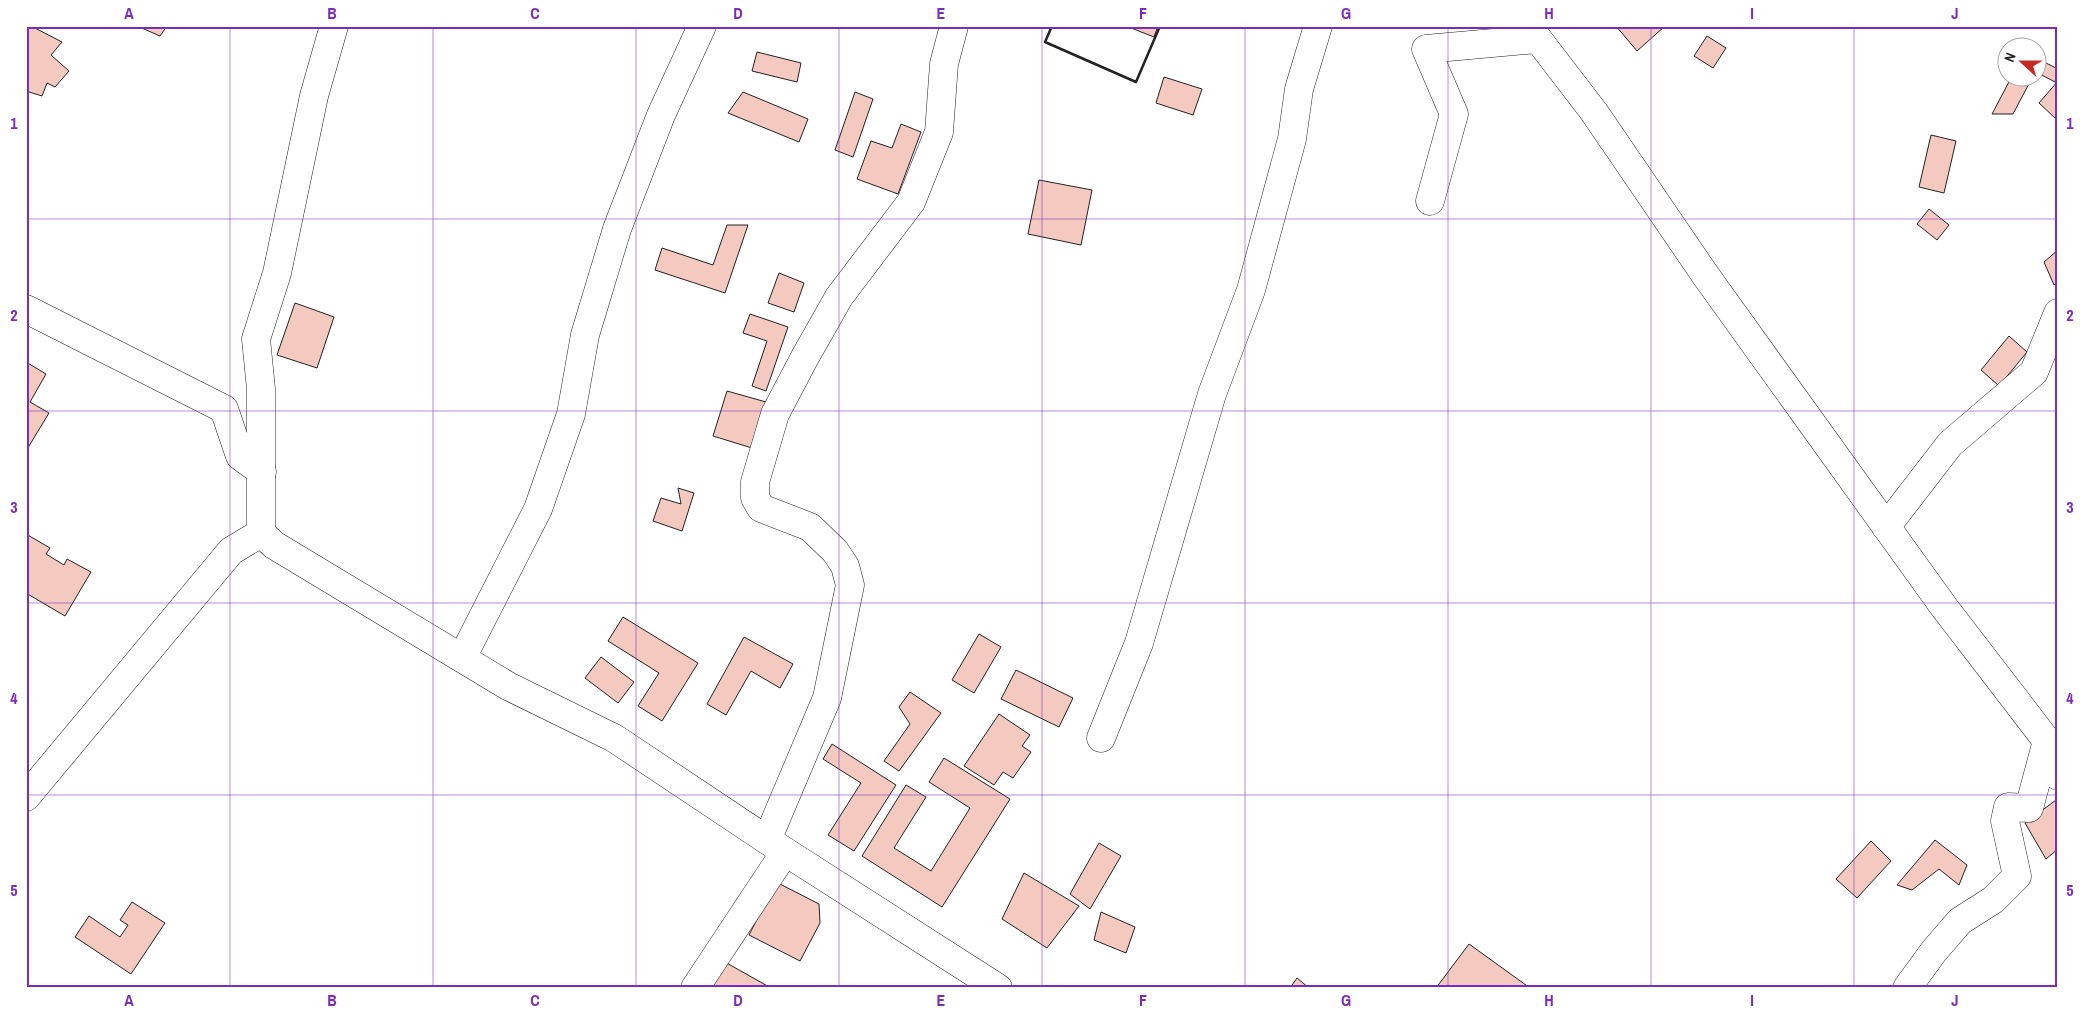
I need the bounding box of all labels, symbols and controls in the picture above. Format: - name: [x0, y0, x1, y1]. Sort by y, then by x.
- text: A: [124, 2, 134, 24]
- text: B: [327, 2, 337, 24]
- text: C: [530, 2, 540, 24]
- text: D: [733, 2, 743, 24]
- text: E: [937, 2, 946, 24]
- text: F: [1139, 2, 1147, 24]
- text: G: [1341, 2, 1351, 24]
- text: H: [1544, 2, 1554, 24]
- text: I: [1750, 2, 1754, 24]
- text: J: [1951, 2, 1959, 24]
- north arrow: [1996, 38, 2046, 88]
- text: N: [2000, 50, 2020, 64]
- text: 1: [10, 112, 18, 134]
- text: 1: [2066, 112, 2074, 134]
- text: 2: [10, 304, 18, 326]
- text: 2: [2066, 304, 2074, 326]
- text: 3: [10, 496, 18, 518]
- text: 3: [2066, 496, 2074, 518]
- text: 4: [10, 687, 18, 709]
- text: 4: [2066, 687, 2074, 709]
- text: 5: [10, 879, 18, 901]
- text: 5: [2066, 879, 2074, 901]
- text: A: [124, 989, 134, 1011]
- text: B: [327, 989, 337, 1011]
- text: C: [530, 989, 540, 1011]
- text: D: [733, 989, 743, 1011]
- text: E: [937, 989, 946, 1011]
- text: F: [1139, 989, 1147, 1011]
- text: G: [1341, 989, 1351, 1011]
- text: H: [1544, 989, 1554, 1011]
- text: I: [1750, 989, 1754, 1011]
- text: J: [1951, 989, 1959, 1011]

